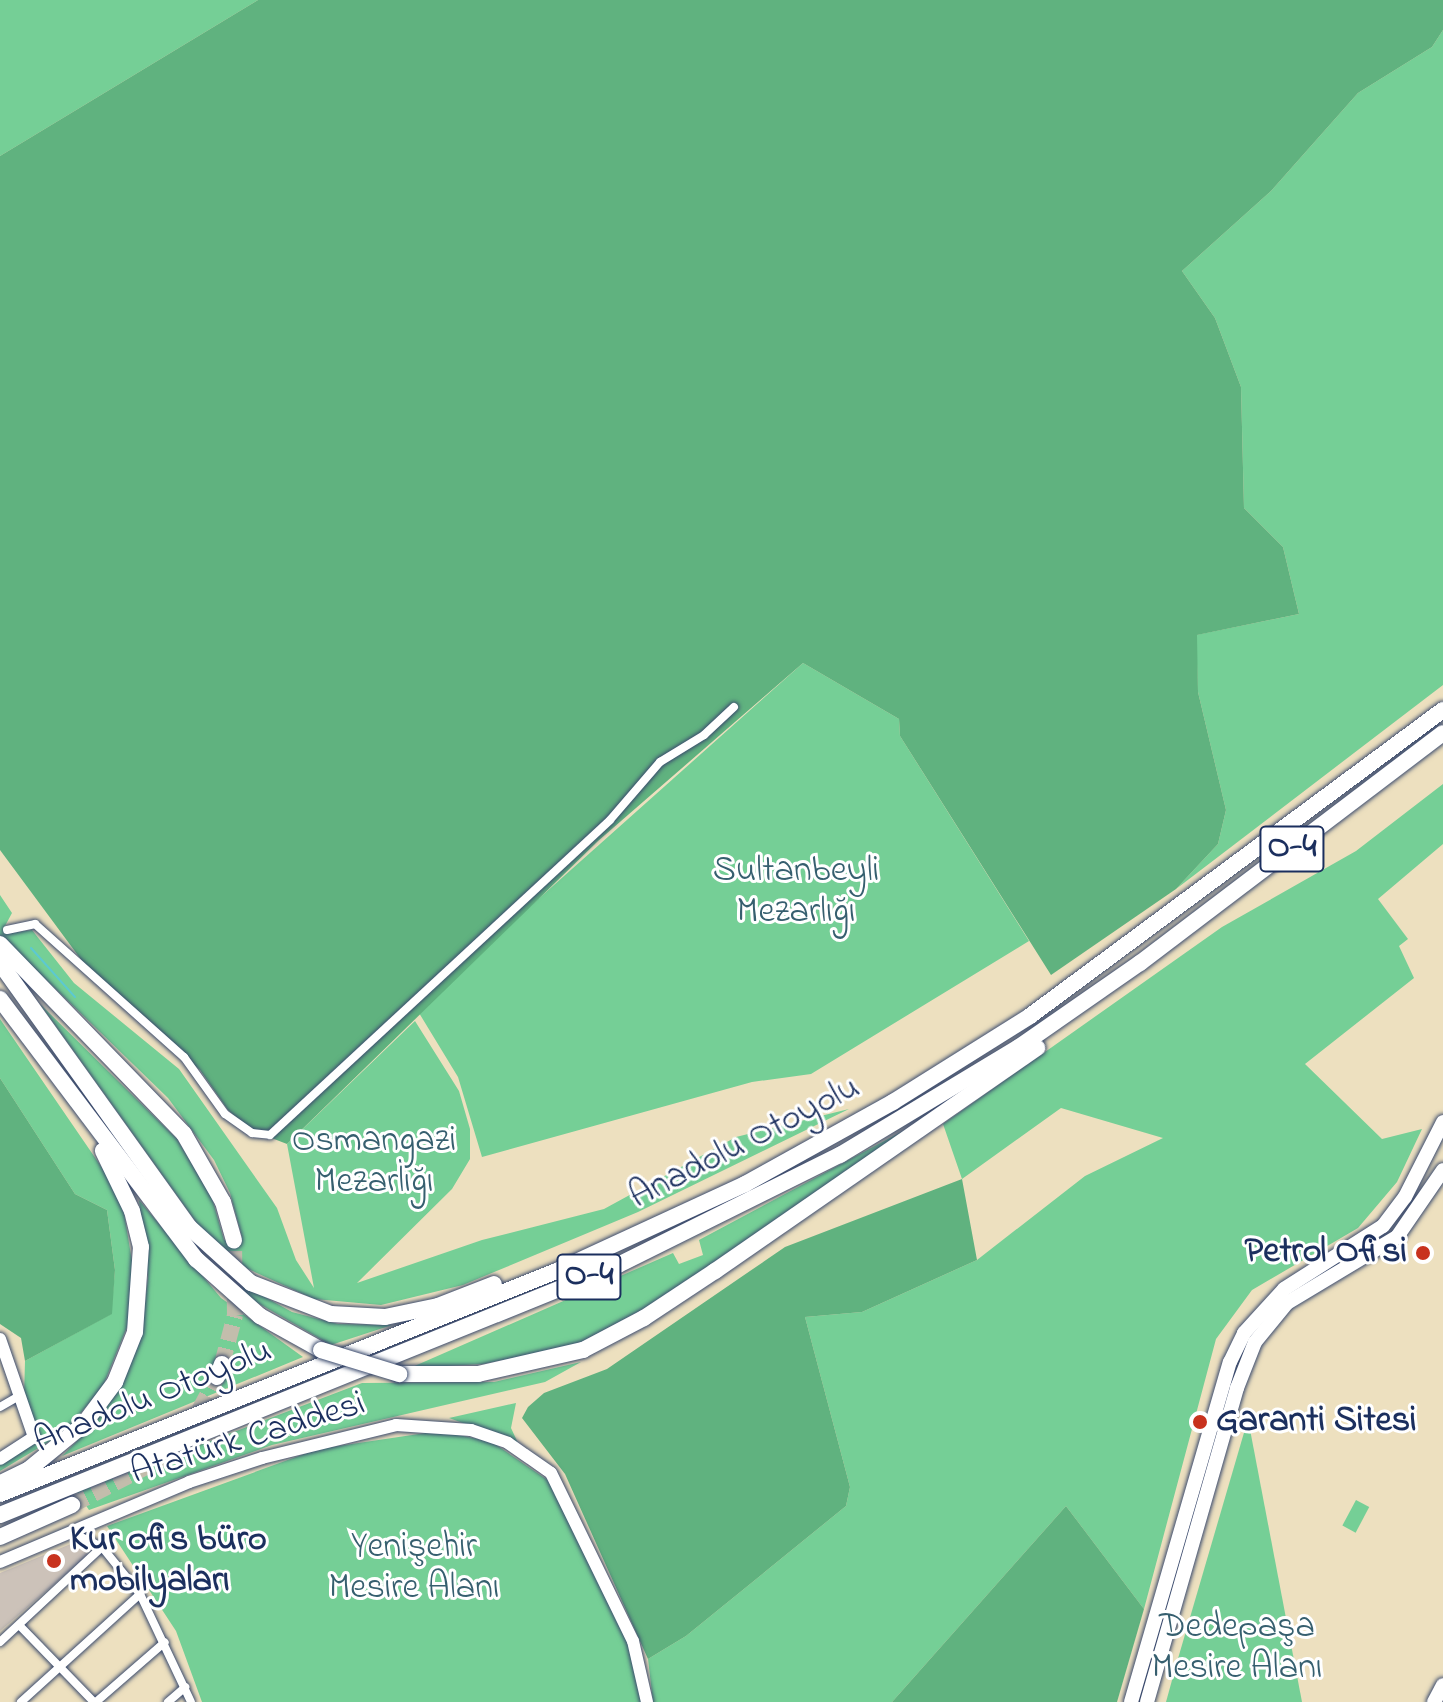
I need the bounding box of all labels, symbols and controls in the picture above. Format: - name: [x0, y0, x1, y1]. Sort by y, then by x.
- road number: O-4: [1258, 819, 1326, 879]
- park label: Sultanbeyli Mezarlığı: [713, 849, 879, 934]
- street label: Anadolu Otoyolu: [623, 1066, 867, 1220]
- park label: Osmangazi Mezarlığı: [292, 1119, 456, 1204]
- place label: Petrol Ofisi: [1245, 1231, 1407, 1275]
- marker: Petrol Ofisi: [1414, 1244, 1432, 1262]
- road number: O-4: [555, 1247, 623, 1307]
- street label: Anadolu Otoyolu: [28, 1330, 278, 1464]
- street label: Atatürk Caddesi: [126, 1383, 370, 1495]
- place label: Garanti Sitesi: [1216, 1400, 1417, 1444]
- marker: Garanti Sitesi: [1191, 1413, 1209, 1431]
- place label: Kur ofis büro mobilyaları: [70, 1518, 267, 1603]
- park label: Yenişehir Mesire Alanı: [329, 1525, 499, 1610]
- marker: Kur ofis büro mobilyaları: [45, 1552, 63, 1570]
- park label: Dedepaşa Mesire Alanı: [1152, 1605, 1322, 1690]

